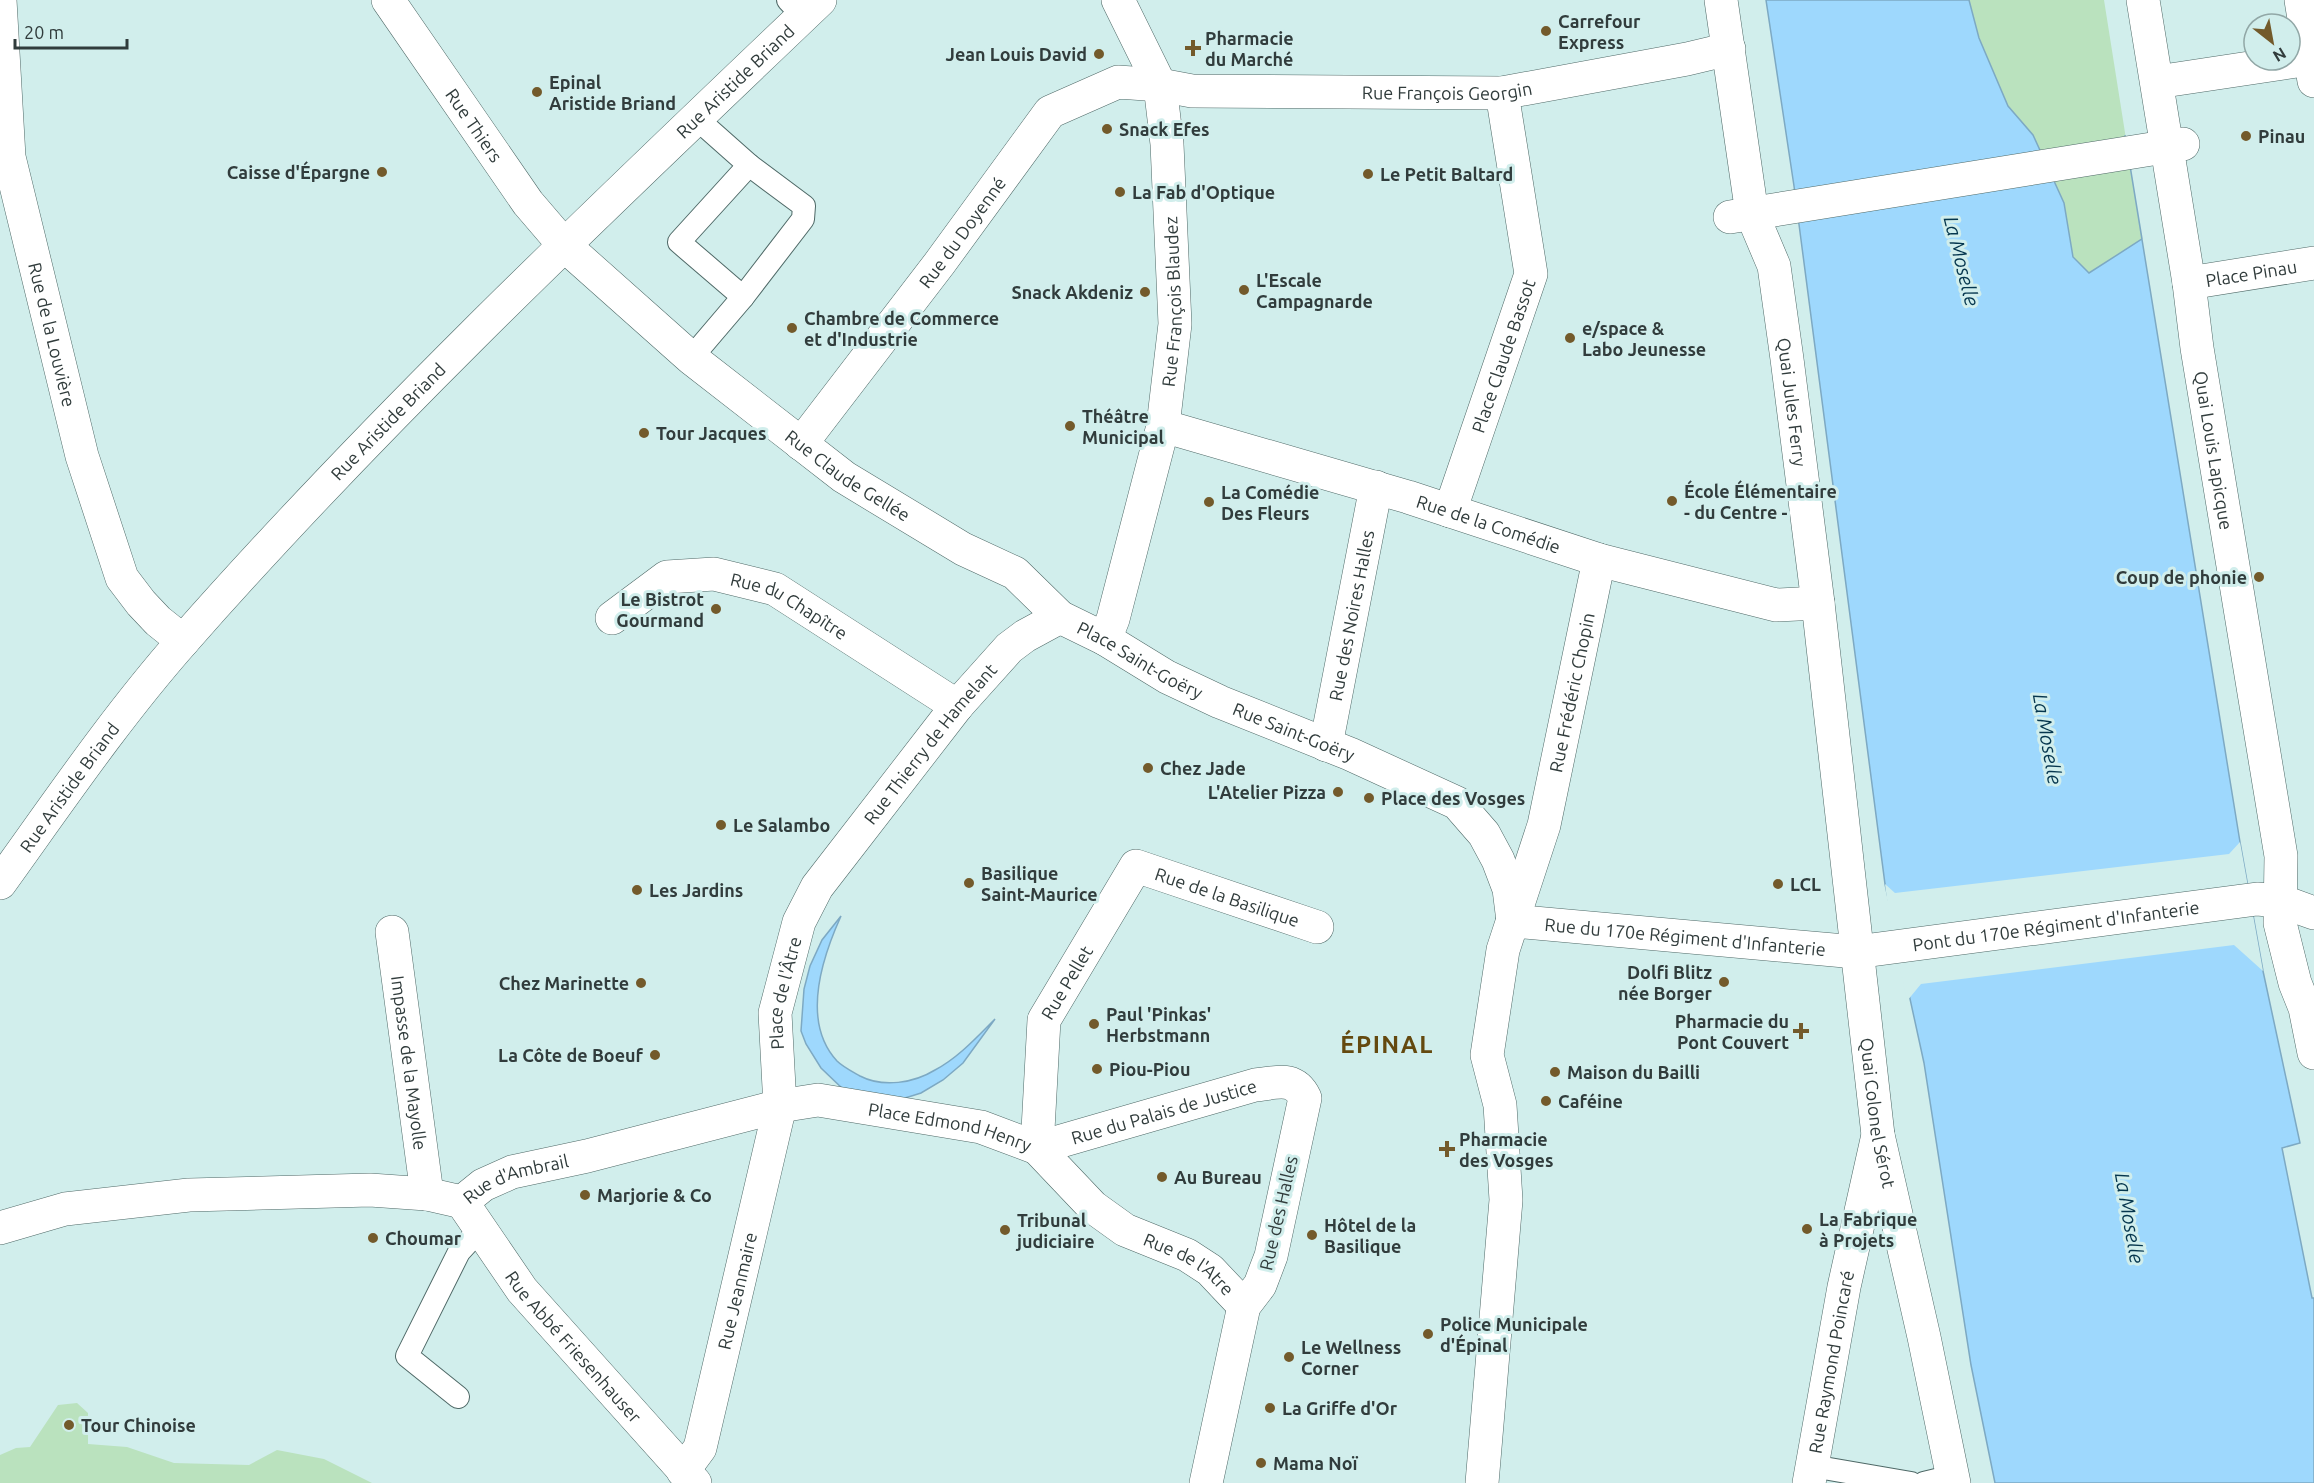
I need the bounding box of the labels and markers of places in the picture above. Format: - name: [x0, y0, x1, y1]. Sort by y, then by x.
- place label: Carrefour Express: [1558, 11, 1641, 52]
- marker: Carrefour Express: [1539, 24, 1553, 38]
- place label: Pharmacie du Marché: [1205, 28, 1294, 69]
- marker: Pharmacie du Marché: [1186, 41, 1200, 55]
- place label: Jean Louis David: [946, 44, 1087, 64]
- marker: Jean Louis David: [1092, 47, 1106, 61]
- place label: Epinal Aristide Briand: [549, 72, 676, 113]
- marker: Epinal Aristide Briand: [530, 85, 544, 99]
- place label: Snack Efes: [1119, 119, 1210, 139]
- marker: Snack Efes: [1100, 122, 1114, 136]
- place label: Pinau: [2258, 126, 2305, 146]
- marker: Pinau: [2239, 129, 2253, 143]
- place label: Caisse d'Épargne: [227, 161, 370, 182]
- place label: Le Petit Baltard: [1380, 164, 1513, 184]
- marker: Caisse d'Épargne: [375, 165, 389, 179]
- marker: Le Petit Baltard: [1361, 167, 1375, 181]
- place label: La Fab d'Optique: [1132, 182, 1275, 202]
- marker: La Fab d'Optique: [1113, 185, 1127, 199]
- place label: L'Escale Campagnarde: [1256, 270, 1373, 311]
- place label: Snack Akdeniz: [1012, 282, 1133, 302]
- marker: L'Escale Campagnarde: [1237, 283, 1251, 297]
- marker: Snack Akdeniz: [1138, 285, 1152, 299]
- place label: Chambre de Commerce et d'Industrie: [804, 308, 999, 349]
- place label: e/space & Labo Jeunesse: [1582, 318, 1706, 359]
- marker: Chambre de Commerce et d'Industrie: [785, 321, 799, 335]
- marker: e/space & Labo Jeunesse: [1563, 331, 1577, 345]
- place label: Théâtre Municipal: [1082, 406, 1164, 447]
- marker: Théâtre Municipal: [1063, 419, 1077, 433]
- place label: Tour Jacques: [656, 423, 766, 443]
- marker: Tour Jacques: [637, 426, 651, 440]
- place label: École Élémentaire - du Centre -: [1684, 480, 1837, 522]
- place label: La Comédie Des Fleurs: [1221, 482, 1319, 523]
- marker: École Élémentaire - du Centre -: [1665, 494, 1679, 508]
- marker: La Comédie Des Fleurs: [1202, 495, 1216, 509]
- place label: Coup de phonie: [2116, 567, 2247, 587]
- marker: Coup de phonie: [2252, 570, 2266, 584]
- place label: Le Bistrot Gourmand: [616, 589, 704, 630]
- marker: Le Bistrot Gourmand: [709, 602, 723, 616]
- place label: Chez Jade: [1160, 758, 1246, 778]
- marker: Chez Jade: [1141, 761, 1155, 775]
- place label: L'Atelier Pizza: [1208, 782, 1326, 802]
- marker: L'Atelier Pizza: [1331, 785, 1345, 799]
- place label: Place des Vosges: [1381, 788, 1525, 808]
- marker: Place des Vosges: [1362, 791, 1376, 805]
- place label: Le Salambo: [733, 815, 830, 835]
- marker: Le Salambo: [714, 818, 728, 832]
- place label: Basilique Saint-Maurice: [981, 863, 1098, 904]
- place label: LCL: [1790, 874, 1821, 894]
- marker: Basilique Saint-Maurice: [962, 876, 976, 890]
- marker: LCL: [1771, 877, 1785, 891]
- place label: Les Jardins: [649, 880, 743, 900]
- marker: Les Jardins: [630, 883, 644, 897]
- place label: Dolfi Blitz née Borger: [1618, 962, 1713, 1003]
- place label: Chez Marinette: [499, 973, 629, 993]
- marker: Dolfi Blitz née Borger: [1717, 975, 1731, 989]
- marker: Chez Marinette: [634, 976, 648, 990]
- place label: Paul 'Pinkas' Herbstmann: [1106, 1004, 1211, 1045]
- place label: Pharmacie du Pont Couvert: [1675, 1011, 1789, 1052]
- marker: Paul 'Pinkas' Herbstmann: [1087, 1017, 1101, 1031]
- marker: Pharmacie du Pont Couvert: [1794, 1024, 1808, 1038]
- place label: La Côte de Boeuf: [498, 1045, 644, 1065]
- marker: La Côte de Boeuf: [648, 1048, 662, 1062]
- place label: Piou-Piou: [1109, 1059, 1190, 1079]
- marker: Piou-Piou: [1090, 1062, 1104, 1076]
- place label: Maison du Bailli: [1567, 1062, 1700, 1082]
- marker: Maison du Bailli: [1548, 1065, 1562, 1079]
- place label: Caféine: [1558, 1091, 1623, 1111]
- marker: Caféine: [1539, 1094, 1553, 1108]
- place label: Pharmacie des Vosges: [1459, 1129, 1553, 1170]
- marker: Pharmacie des Vosges: [1440, 1142, 1454, 1156]
- place label: Au Bureau: [1174, 1167, 1262, 1187]
- marker: Au Bureau: [1155, 1170, 1169, 1184]
- place label: Marjorie & Co: [597, 1185, 712, 1205]
- marker: Marjorie & Co: [578, 1188, 592, 1202]
- place label: La Fabrique à Projets: [1819, 1209, 1917, 1250]
- place label: Tribunal judiciaire: [1015, 1210, 1095, 1251]
- place label: Hôtel de la Basilique: [1324, 1215, 1416, 1256]
- marker: La Fabrique à Projets: [1800, 1222, 1814, 1236]
- marker: Tribunal judiciaire: [998, 1223, 1012, 1237]
- place label: Choumar: [385, 1228, 462, 1248]
- marker: Hôtel de la Basilique: [1305, 1228, 1319, 1242]
- marker: Choumar: [366, 1231, 380, 1245]
- place label: Police Municipale d'Épinal: [1440, 1314, 1588, 1355]
- marker: Police Municipale d'Épinal: [1421, 1327, 1435, 1341]
- place label: Le Wellness Corner: [1301, 1337, 1401, 1378]
- marker: Le Wellness Corner: [1282, 1350, 1296, 1364]
- place label: La Griffe d'Or: [1282, 1398, 1398, 1418]
- marker: La Griffe d'Or: [1263, 1401, 1277, 1415]
- place label: Tour Chinoise: [81, 1415, 196, 1435]
- marker: Tour Chinoise: [62, 1418, 76, 1432]
- place label: Mama Noï: [1273, 1453, 1359, 1473]
- marker: Mama Noï: [1254, 1456, 1268, 1470]

